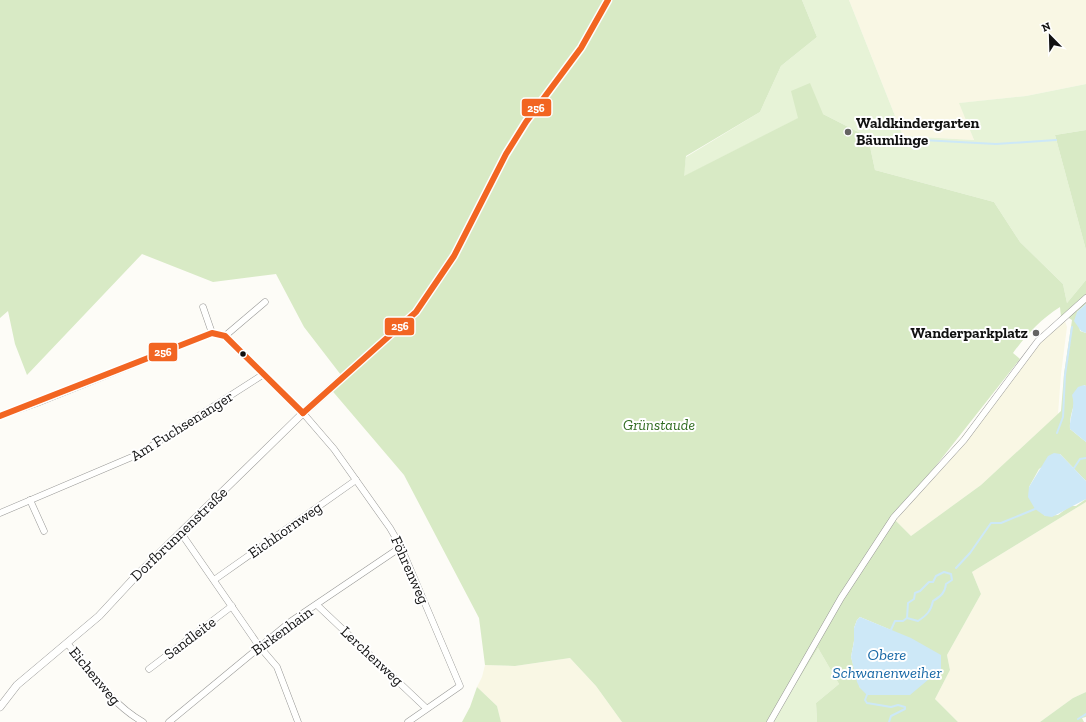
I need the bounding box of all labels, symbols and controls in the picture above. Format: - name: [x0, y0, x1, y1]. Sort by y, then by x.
- north arrow: [1030, 16, 1070, 56]
- text: N: [1040, 19, 1053, 35]
- line badge: 256: [521, 98, 552, 117]
- text: 256: [527, 102, 545, 115]
- place label: Waldkindergarten Bäumlinge: [856, 114, 979, 149]
- marker: Waldkindergarten Bäumlinge: [843, 127, 853, 137]
- line badge: 256: [384, 317, 415, 336]
- text: 256: [391, 320, 409, 333]
- place label: Wanderparkplatz: [911, 324, 1028, 342]
- marker: Wanderparkplatz: [1031, 328, 1041, 338]
- line badge: 256: [148, 342, 178, 362]
- text: 256: [154, 346, 172, 359]
- unlabelled marker: [238, 349, 248, 359]
- street label: Am Fuchsenanger: [127, 387, 237, 465]
- park label: Grünstaude: [623, 416, 695, 434]
- street label: Dorfbrunnenstraße: [127, 483, 231, 585]
- street label: Eichhornweg: [245, 498, 325, 562]
- street label: Föhrenweg: [387, 533, 433, 607]
- street label: Birkenhain: [248, 603, 316, 659]
- street label: Sandleite: [161, 613, 219, 663]
- street label: Lerchenweg: [337, 623, 407, 689]
- street label: Eichenweg: [66, 643, 124, 709]
- water label: Obere Schwanenweiher: [832, 645, 942, 682]

